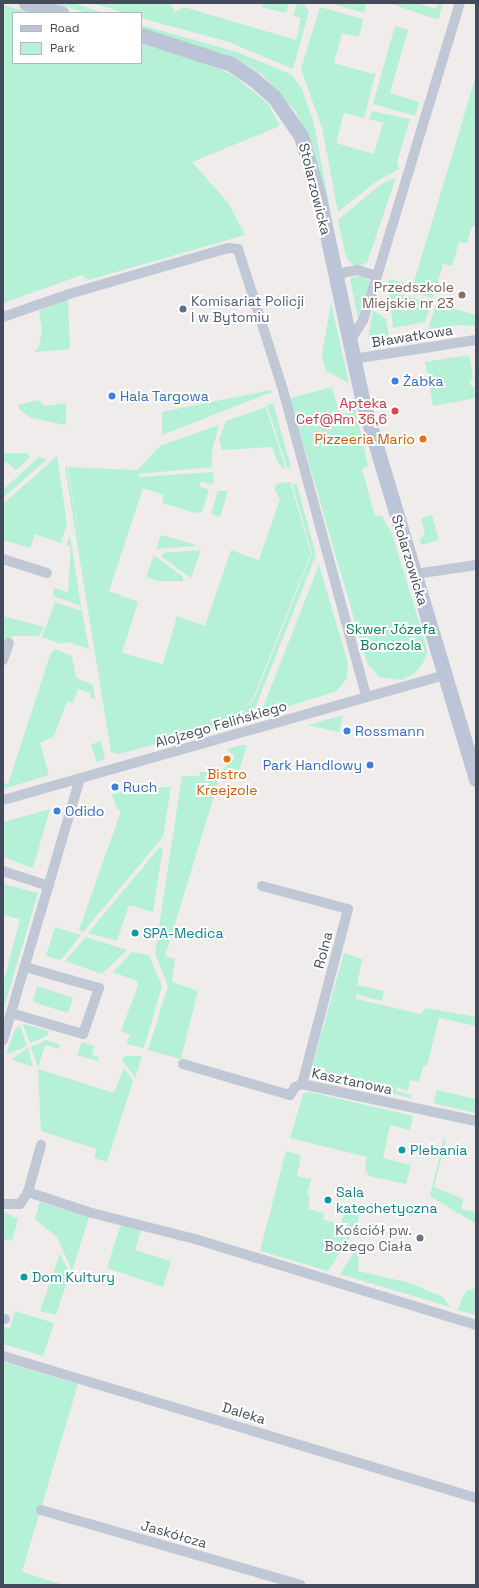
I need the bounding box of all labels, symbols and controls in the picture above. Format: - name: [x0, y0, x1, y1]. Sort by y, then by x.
- legend: [12, 12, 142, 64]
- text: Road: [50, 20, 79, 36]
- text: Park: [50, 40, 75, 56]
- street label: Stolarzowicka: [295, 141, 335, 237]
- place label: Przedszkole Miejskie nr 23: [362, 279, 454, 312]
- marker: Przedszkole Miejskie nr 23: [457, 290, 467, 300]
- place label: Komisariat Policji I w Bytomiu: [191, 293, 304, 326]
- marker: Komisariat Policji I w Bytomiu: [178, 304, 188, 314]
- street label: Bławatkowa: [370, 321, 454, 351]
- place label: Żabka: [403, 373, 444, 389]
- marker: Żabka: [390, 376, 400, 386]
- place label: Hala Targowa: [120, 388, 209, 404]
- marker: Hala Targowa: [107, 391, 117, 401]
- place label: Apteka Cef@Rm 36,6: [296, 395, 387, 428]
- marker: Apteka Cef@Rm 36,6: [390, 406, 400, 416]
- place label: Pizzeeria Mario: [314, 431, 415, 447]
- marker: Pizzeeria Mario: [418, 434, 428, 444]
- street label: Stolarzowicka: [388, 513, 432, 607]
- park label: Skwer Józefa Bonczola: [346, 621, 436, 654]
- street label: Alojzego Felińskiego: [153, 697, 289, 751]
- place label: Rossmann: [355, 723, 424, 739]
- marker: Rossmann: [342, 726, 352, 736]
- marker: Bistro Kreejzole: [222, 754, 232, 764]
- place label: Park Handlowy: [263, 757, 362, 773]
- marker: Park Handlowy: [365, 760, 375, 770]
- place label: Bistro Kreejzole: [197, 766, 257, 798]
- place label: Ruch: [123, 779, 157, 795]
- marker: Ruch: [110, 782, 120, 792]
- place label: Odido: [65, 803, 104, 819]
- marker: Odido: [52, 806, 62, 816]
- place label: SPA-Medica: [143, 925, 223, 941]
- marker: SPA-Medica: [130, 928, 140, 938]
- street label: Rolna: [310, 930, 336, 970]
- street label: Kasztanowa: [310, 1064, 394, 1098]
- place label: Plebania: [410, 1142, 467, 1158]
- marker: Plebania: [397, 1145, 407, 1155]
- place label: Sala katechetyczna: [336, 1184, 437, 1216]
- marker: Sala katechetyczna: [323, 1195, 333, 1205]
- place label: Kościół pw. Bożego Ciała: [324, 1222, 412, 1254]
- marker: Kościół pw. Bożego Ciała: [415, 1233, 425, 1243]
- place label: Dom Kultury: [32, 1269, 115, 1285]
- marker: Dom Kultury: [19, 1272, 29, 1282]
- street label: Daleka: [220, 1398, 268, 1428]
- street label: Jaskółcza: [139, 1517, 209, 1551]

